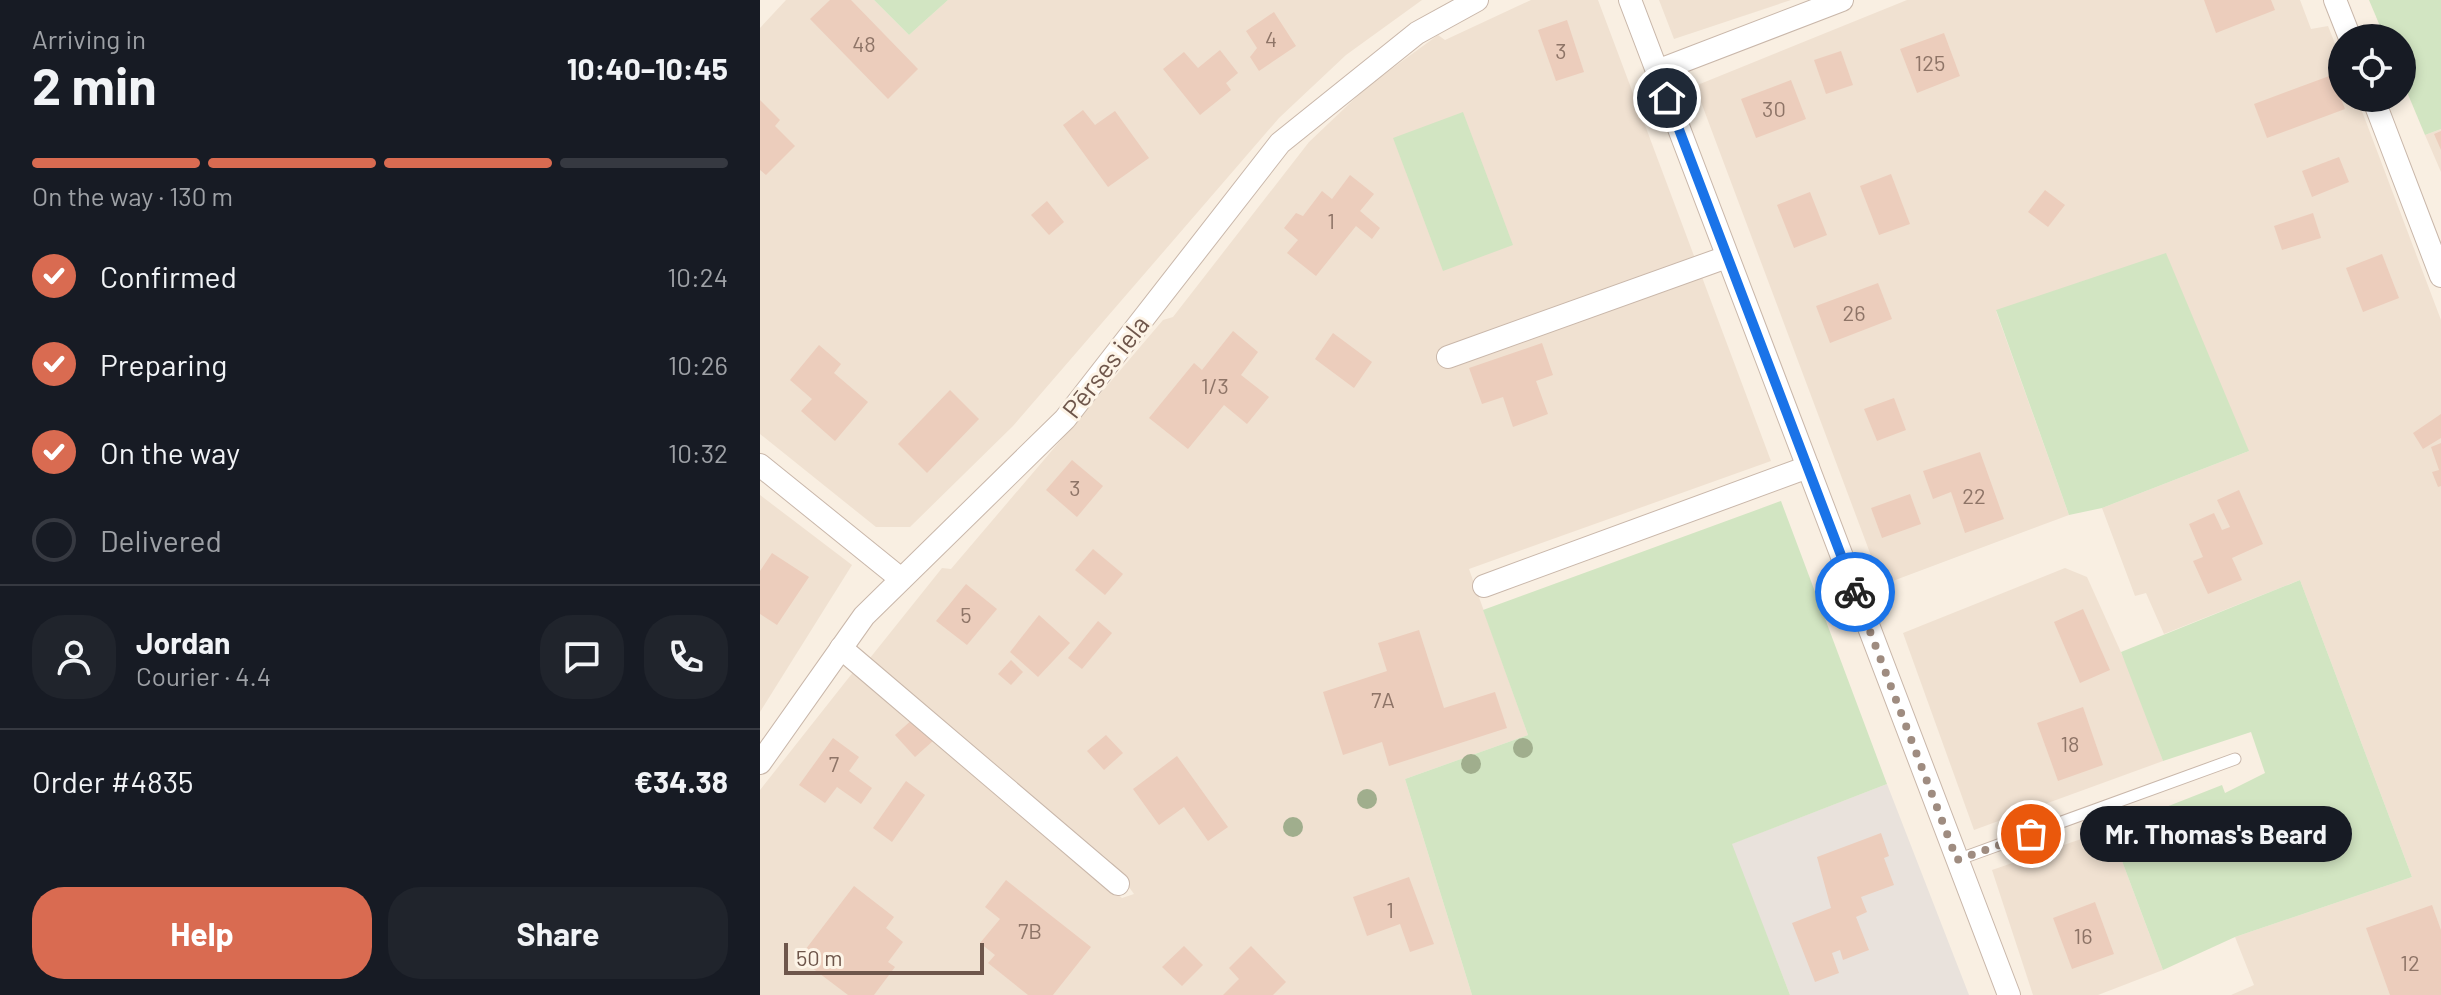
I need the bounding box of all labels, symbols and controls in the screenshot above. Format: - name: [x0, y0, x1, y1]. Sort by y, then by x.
- text: Arriving in: [32, 23, 146, 54]
- map controls: [2328, 24, 2416, 112]
- button: locate: [2328, 24, 2416, 112]
- house number: 4: [1265, 25, 1277, 51]
- house number: 48: [852, 30, 876, 56]
- house number: 3: [1555, 37, 1567, 63]
- house number: 125: [1915, 49, 1945, 75]
- text: 10:40–10:45: [567, 50, 728, 86]
- text: 2 min: [32, 53, 157, 115]
- pin: [1633, 64, 1701, 132]
- icon: home: [1645, 76, 1689, 120]
- house number: 30: [1762, 95, 1786, 121]
- text: On the way · 130 m: [32, 180, 233, 211]
- house number: 1: [1327, 207, 1335, 233]
- icon: check: [32, 254, 76, 298]
- text: Confirmed: [100, 258, 237, 294]
- text: 10:24: [667, 261, 728, 292]
- house number: 26: [1842, 299, 1866, 325]
- street label: Pērses iela: [1055, 309, 1155, 424]
- icon: check: [32, 342, 76, 386]
- text: Preparing: [100, 346, 227, 382]
- text: 10:26: [668, 349, 728, 380]
- house number: 1/3: [1201, 372, 1229, 398]
- icon: check: [32, 430, 76, 474]
- text: On the way: [100, 434, 240, 470]
- text: 10:32: [668, 437, 728, 468]
- house number: 3: [1069, 474, 1081, 500]
- house number: 22: [1962, 482, 1986, 508]
- text: Delivered: [100, 522, 222, 558]
- courier: [1815, 552, 1895, 632]
- icon: bike: [1833, 570, 1877, 614]
- house number: 5: [960, 601, 972, 627]
- button: person: [32, 615, 116, 699]
- button: chat: [540, 615, 624, 699]
- button: phone: [644, 615, 728, 699]
- text: Jordan: [136, 624, 231, 660]
- text: Courier · 4.4: [136, 660, 271, 691]
- house number: 7A: [1371, 686, 1395, 712]
- house number: 18: [2060, 730, 2080, 756]
- house number: 7: [829, 750, 839, 776]
- text: Order #4835: [32, 763, 194, 799]
- text: €34.38: [634, 763, 728, 799]
- pin: [1997, 800, 2065, 868]
- callout: Mr. Thomas's Beard: [2079, 806, 2351, 862]
- icon: bag: [2009, 812, 2053, 856]
- text: Mr. Thomas's Beard: [2105, 818, 2327, 849]
- button: Help: [32, 887, 372, 979]
- button: Share: [388, 887, 728, 979]
- house number: 1: [1386, 896, 1394, 922]
- house number: 7B: [1018, 917, 1042, 943]
- house number: 16: [2073, 922, 2093, 948]
- scale bar: [784, 939, 984, 975]
- text: 50 m: [796, 944, 842, 970]
- house number: 12: [2400, 949, 2420, 975]

